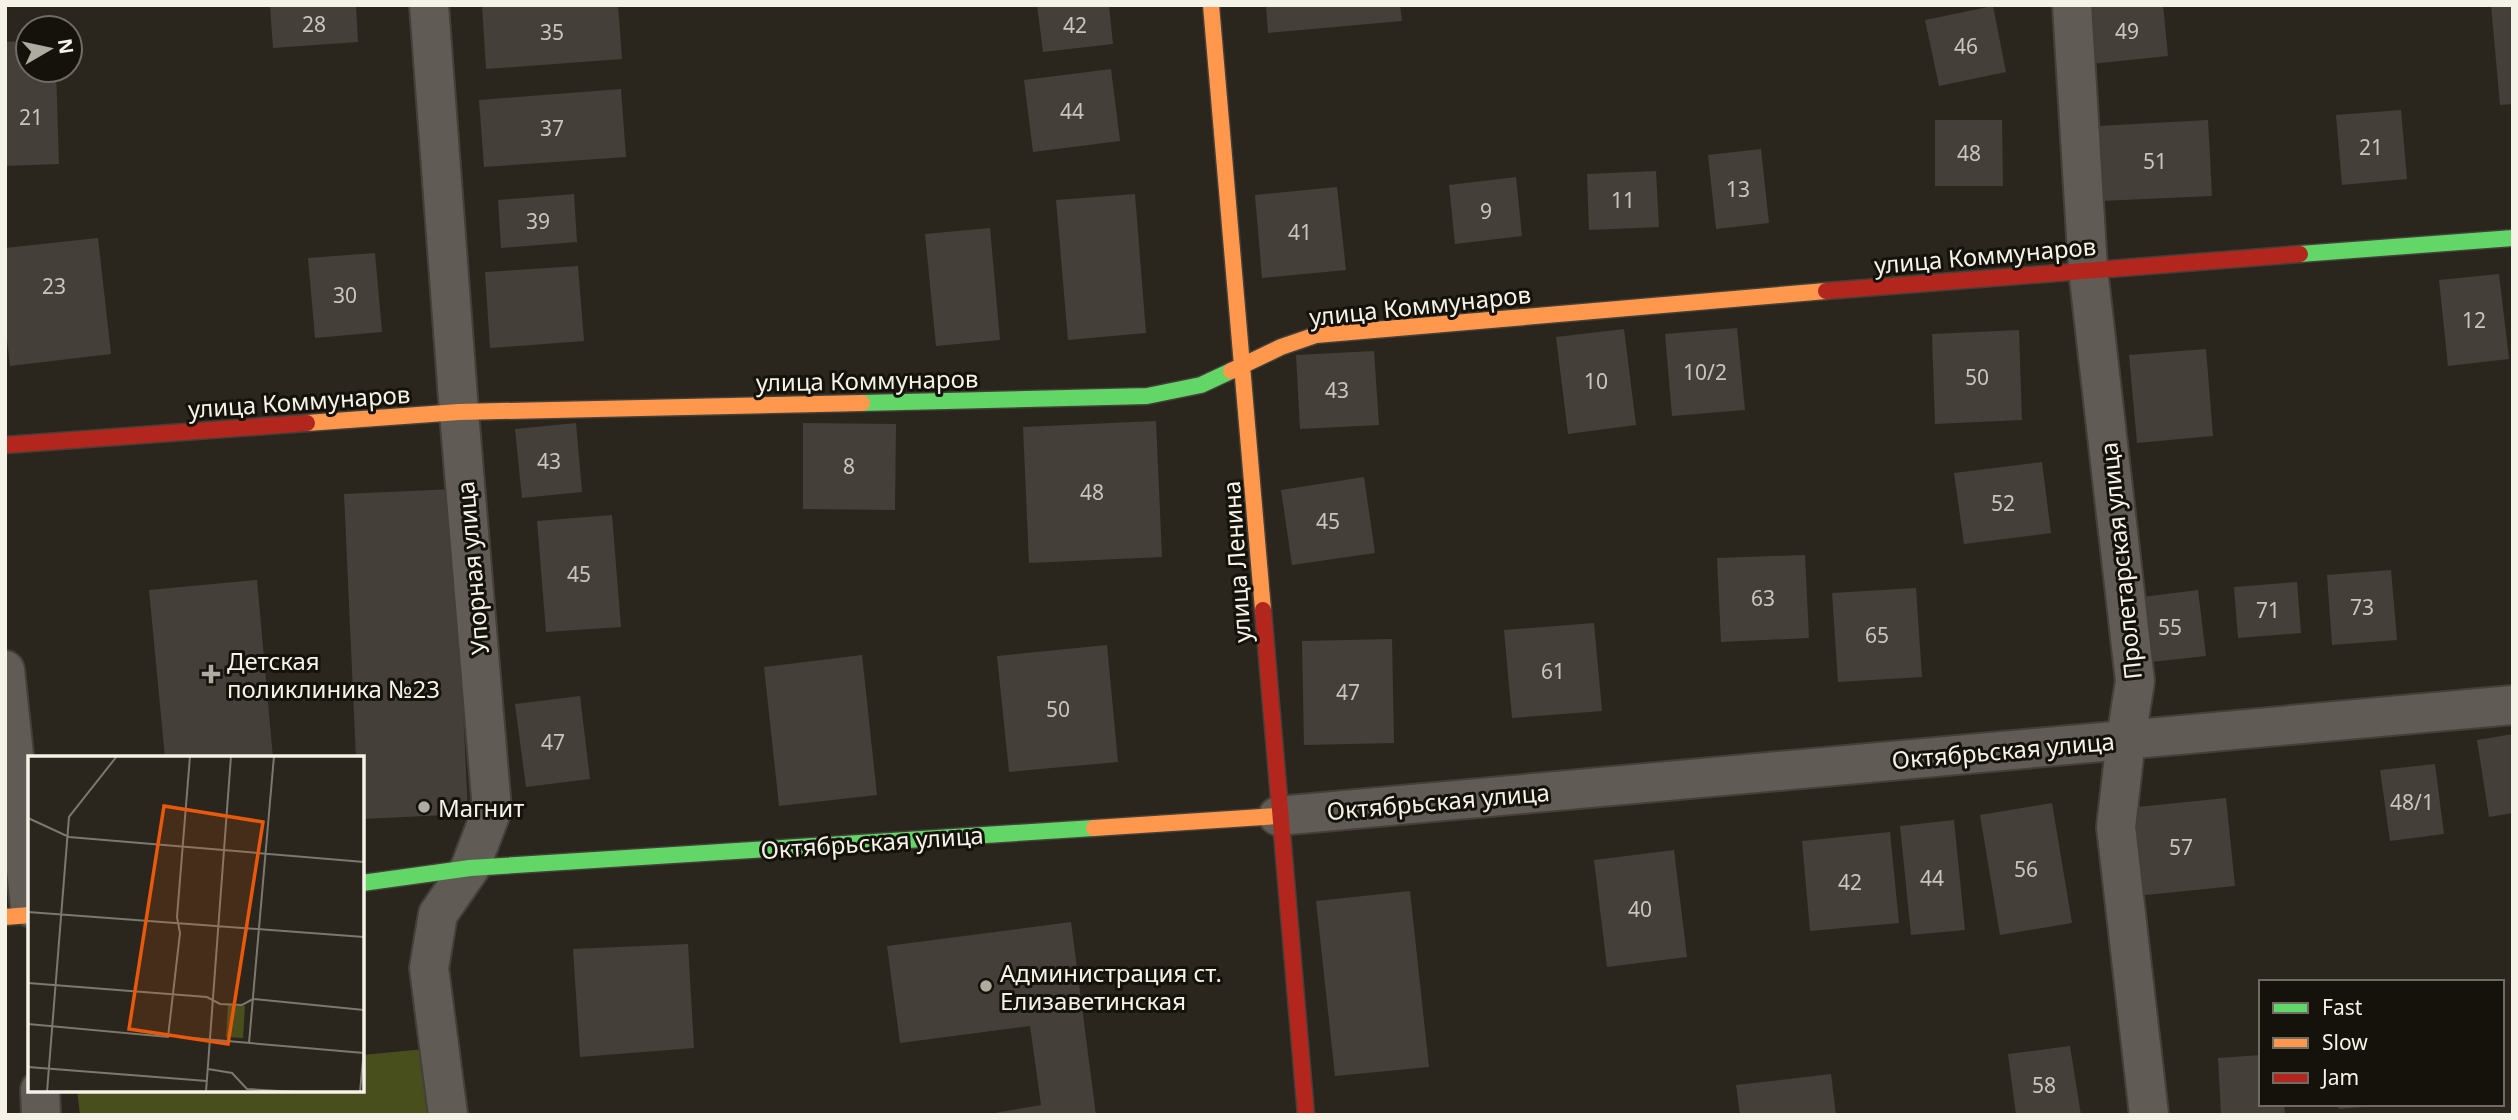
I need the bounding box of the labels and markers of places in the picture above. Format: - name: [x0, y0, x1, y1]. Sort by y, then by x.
- place label: Детская поликлиника №23: [227, 644, 440, 705]
- marker: Детская поликлиника №23: [201, 664, 221, 684]
- place label: Магнит: [438, 791, 524, 824]
- marker: Магнит: [416, 799, 432, 815]
- place label: Администрация ст. Елизаветинская: [1000, 956, 1222, 1017]
- marker: Администрация ст. Елизаветинская: [978, 978, 994, 994]

